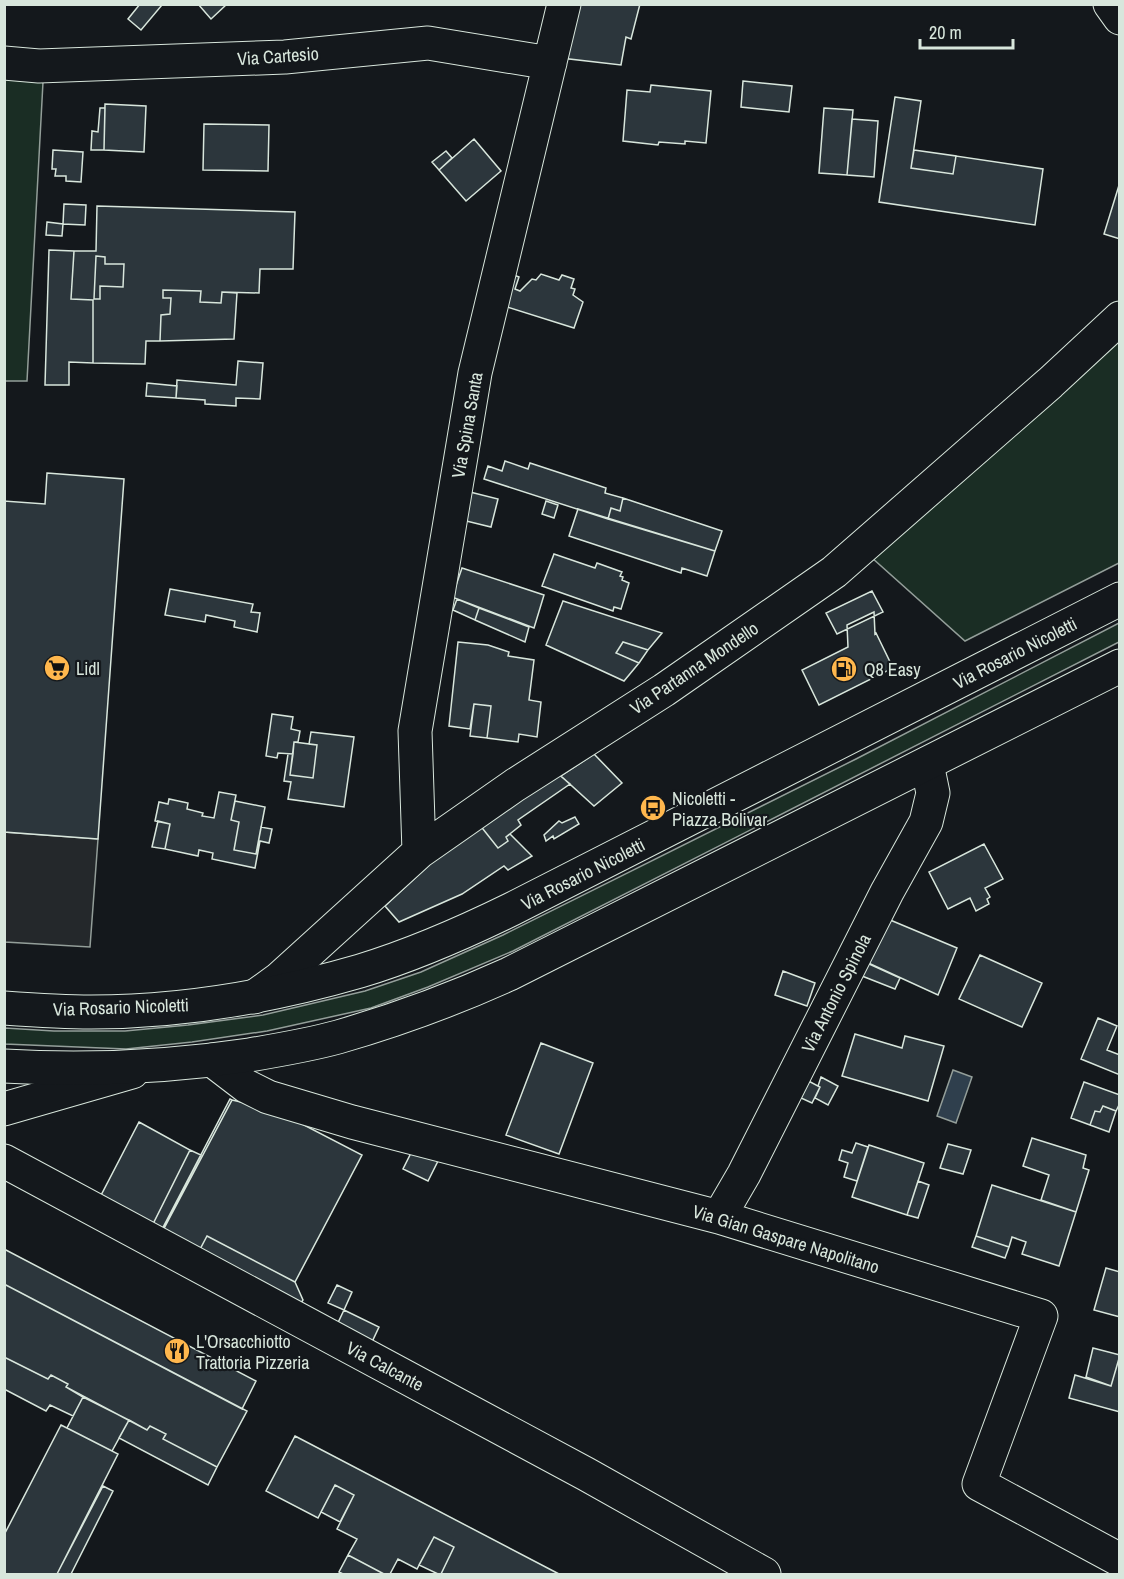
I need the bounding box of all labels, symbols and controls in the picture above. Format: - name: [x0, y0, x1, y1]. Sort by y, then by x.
- scale bar: [920, 12, 1013, 50]
- text: 20 m: [929, 20, 962, 45]
- street label: Via Cartesio: [236, 41, 320, 71]
- street label: Via Spina Santa: [445, 370, 489, 480]
- street label: Via Rosario Nicoletti: [949, 611, 1081, 695]
- street label: Via Partanna Mondello: [625, 616, 763, 720]
- supermarket icon: Lidl: [42, 653, 72, 683]
- fuel station icon: Q8 Easy: [829, 654, 859, 684]
- place label: Lidl: [76, 656, 100, 681]
- place label: Q8 Easy: [864, 657, 921, 682]
- place label: Nicoletti - Piazza Bolivar: [672, 786, 767, 832]
- bus stop icon: Nicoletti - Piazza Bolivar: [638, 793, 668, 823]
- street label: Via Rosario Nicoletti: [517, 832, 649, 916]
- street label: Via Antonio Spinola: [795, 929, 877, 1057]
- street label: Via Rosario Nicoletti: [53, 992, 189, 1022]
- street label: Via Gian Gaspare Napolitano: [689, 1199, 883, 1279]
- place label: L'Orsacchiotto Trattoria Pizzeria: [196, 1329, 310, 1375]
- street label: Via Calcante: [342, 1335, 428, 1397]
- restaurant icon: L'Orsacchiotto Trattoria Pizzeria: [162, 1336, 192, 1366]

